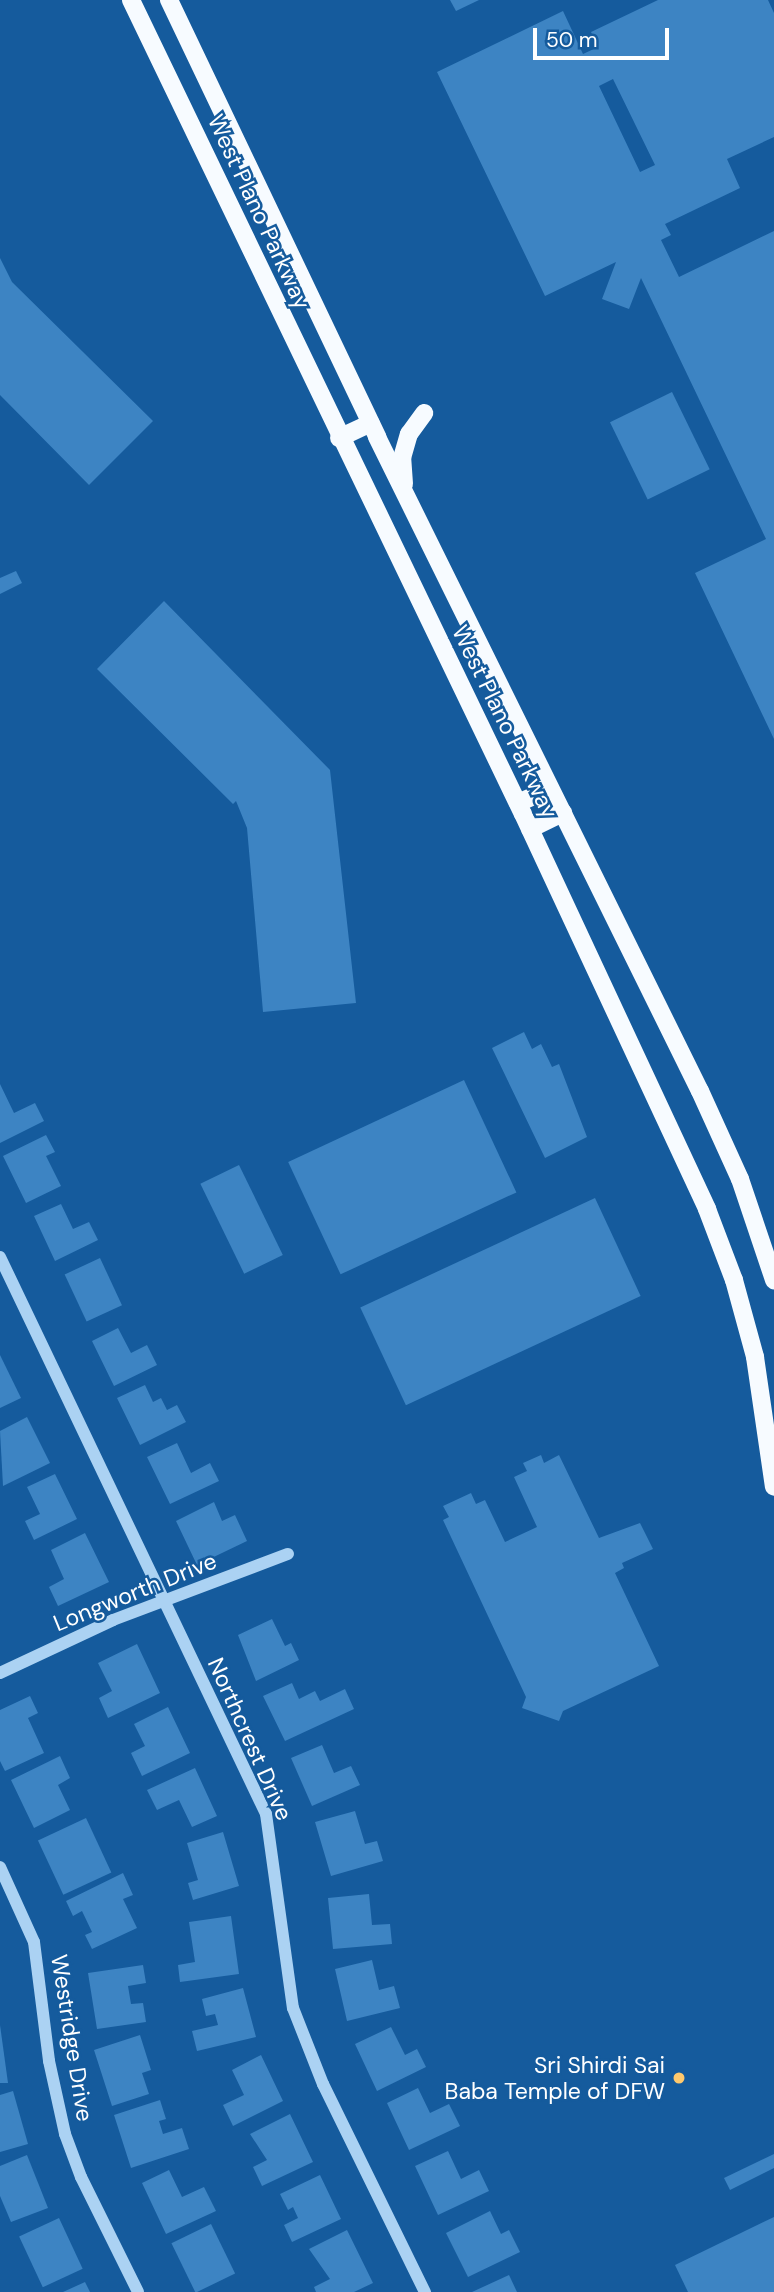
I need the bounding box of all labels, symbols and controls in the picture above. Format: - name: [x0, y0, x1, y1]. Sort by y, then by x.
- scale bar: [536, 14, 672, 58]
- text: 50 m: [546, 26, 597, 54]
- street label: West Plano Parkway: [202, 110, 316, 314]
- street label: West Plano Parkway: [446, 621, 564, 823]
- street label: Longworth Drive: [49, 1547, 221, 1637]
- street label: Northcrest Drive: [202, 1653, 298, 1825]
- street label: Westridge Drive: [45, 1953, 99, 2123]
- place label: Sri Shirdi Sai Baba Temple of DFW: [445, 2051, 665, 2105]
- marker: Sri Shirdi Sai Baba Temple of DFW: [671, 2070, 687, 2086]

